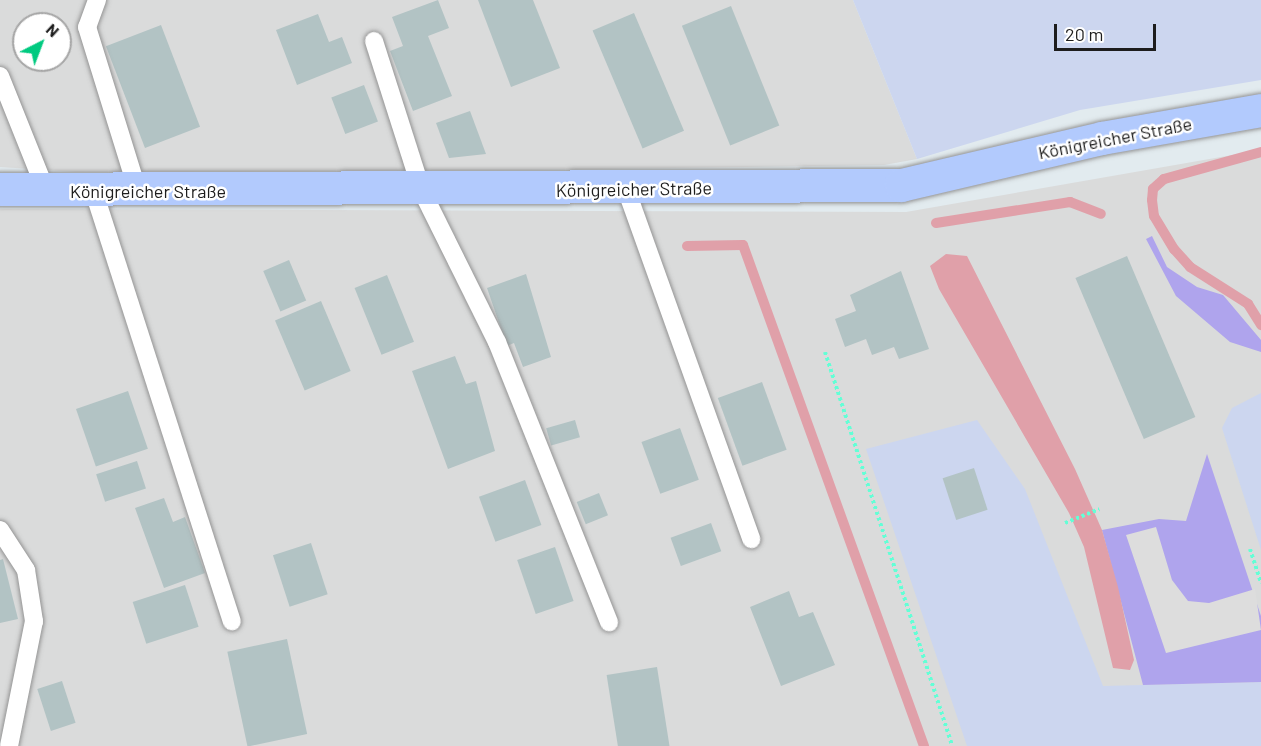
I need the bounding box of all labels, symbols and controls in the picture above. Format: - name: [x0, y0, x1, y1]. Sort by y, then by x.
- north arrow: [12, 12, 72, 72]
- scale bar: [1057, 12, 1159, 50]
- text: N: [43, 19, 63, 40]
- text: 20 m: [1065, 23, 1103, 45]
- street label: Königreicher Straße: [1036, 113, 1194, 163]
- street label: Königreicher Straße: [556, 177, 712, 201]
- street label: Königreicher Straße: [70, 180, 226, 202]

